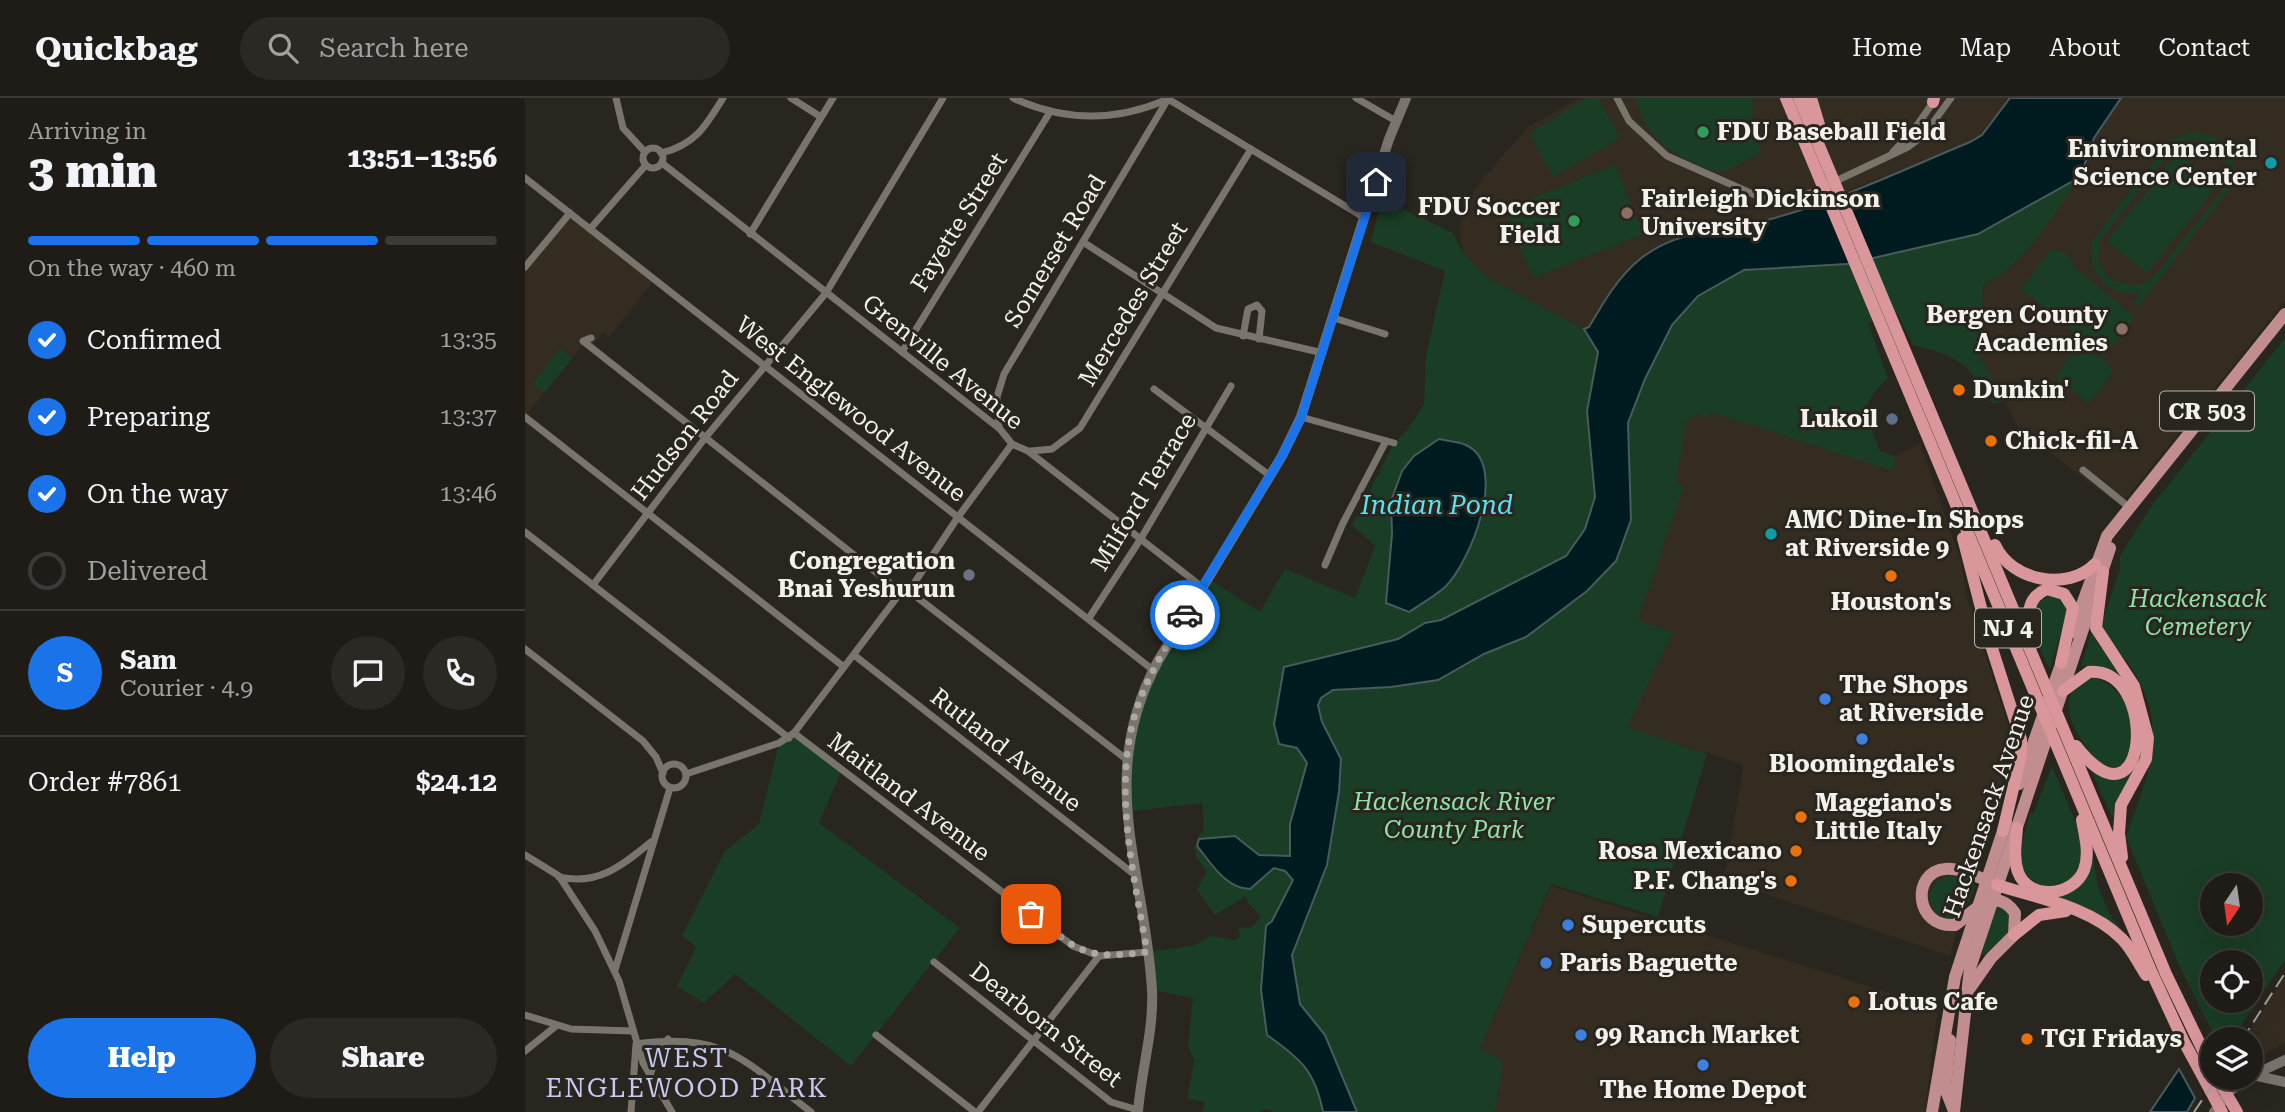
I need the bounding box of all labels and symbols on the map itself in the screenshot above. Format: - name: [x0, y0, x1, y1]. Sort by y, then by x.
- place label: FDU Baseball Field: [1717, 118, 1946, 146]
- marker: FDU Baseball Field: [1695, 124, 1711, 140]
- place label: Enivironmental Science Center: [2068, 135, 2257, 191]
- street label: Fayette Street: [905, 147, 1013, 297]
- pin: [1346, 152, 1406, 212]
- marker: Enivironmental Science Center: [2263, 155, 2279, 171]
- street label: Somerset Road: [998, 169, 1112, 333]
- place label: Fairleigh Dickinson University: [1641, 185, 1880, 241]
- place label: FDU Soccer Field: [1418, 193, 1560, 249]
- marker: Fairleigh Dickinson University: [1619, 205, 1635, 221]
- marker: FDU Soccer Field: [1566, 213, 1582, 229]
- street label: Mercedes Street: [1073, 217, 1193, 391]
- street label: Grenville Avenue: [857, 289, 1029, 435]
- place label: Bergen County Academies: [1926, 301, 2108, 357]
- street label: West Englewood Avenue: [730, 311, 972, 507]
- marker: Bergen County Academies: [2114, 321, 2130, 337]
- street label: Hudson Road: [626, 365, 744, 505]
- place label: Dunkin': [1973, 376, 2070, 404]
- marker: Dunkin': [1951, 382, 1967, 398]
- road number: CR 503: [2160, 392, 2254, 430]
- place label: Lukoil: [1800, 405, 1878, 433]
- street label: Milford Terrace: [1086, 408, 1202, 576]
- marker: Lukoil: [1884, 411, 1900, 427]
- place label: Chick-fil-A: [2005, 427, 2139, 455]
- marker: Chick-fil-A: [1983, 433, 1999, 449]
- water label: Indian Pond: [1360, 490, 1513, 520]
- place label: AMC Dine-In Shops at Riverside 9: [1785, 506, 2024, 562]
- marker: AMC Dine-In Shops at Riverside 9: [1763, 526, 1779, 542]
- place label: Congregation Bnai Yeshurun: [778, 547, 955, 603]
- marker: Congregation Bnai Yeshurun: [961, 567, 977, 583]
- marker: Houston's: [1883, 568, 1899, 584]
- courier: [1150, 580, 1220, 650]
- park label: Hackensack Cemetery: [2128, 585, 2267, 641]
- place label: Houston's: [1831, 588, 1951, 616]
- road number: NJ 4: [1975, 608, 2041, 648]
- place label: The Shops at Riverside: [1839, 671, 1984, 727]
- street label: Rutland Avenue: [925, 682, 1087, 818]
- marker: The Shops at Riverside: [1817, 691, 1833, 707]
- street label: Hackensack Avenue: [1938, 691, 2040, 921]
- street label: Maitland Avenue: [822, 727, 996, 867]
- marker: Bloomingdale's: [1854, 731, 1870, 747]
- place label: Bloomingdale's: [1769, 750, 1955, 778]
- park label: Hackensack River County Park: [1352, 788, 1555, 844]
- place label: Maggiano's Little Italy: [1815, 789, 1952, 845]
- marker: Maggiano's Little Italy: [1793, 809, 1809, 825]
- place label: Rosa Mexicano: [1598, 837, 1782, 865]
- marker: Rosa Mexicano: [1788, 843, 1804, 859]
- place label: P.F. Chang's: [1634, 867, 1777, 895]
- marker: P.F. Chang's: [1783, 873, 1799, 889]
- north arrow: [2200, 873, 2263, 936]
- pin: [1001, 884, 1061, 944]
- place label: Supercuts: [1582, 911, 1706, 939]
- marker: Supercuts: [1560, 917, 1576, 933]
- place label: Paris Baguette: [1560, 949, 1738, 977]
- marker: Paris Baguette: [1538, 955, 1554, 971]
- street label: Dearborn Street: [964, 957, 1128, 1093]
- place label: Lotus Cafe: [1868, 988, 1998, 1016]
- marker: Lotus Cafe: [1846, 994, 1862, 1010]
- place label: 99 Ranch Market: [1595, 1021, 1800, 1049]
- place label: TGI Fridays: [2041, 1025, 2182, 1053]
- marker: 99 Ranch Market: [1573, 1027, 1589, 1043]
- marker: TGI Fridays: [2019, 1031, 2035, 1047]
- district label: WEST ENGLEWOOD PARK: [545, 1043, 829, 1103]
- marker: The Home Depot: [1695, 1057, 1711, 1073]
- place label: The Home Depot: [1600, 1076, 1807, 1104]

